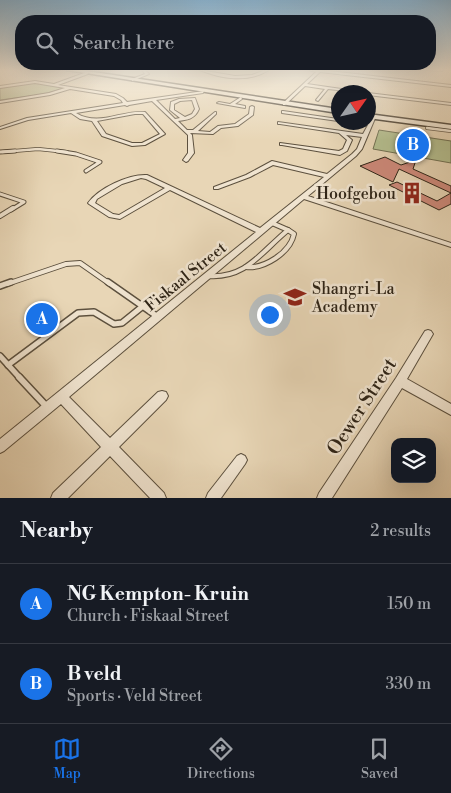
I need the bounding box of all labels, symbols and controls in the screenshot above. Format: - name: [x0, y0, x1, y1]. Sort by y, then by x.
- search box: [15, 15, 436, 70]
- icon: search: [33, 29, 61, 57]
- text: Search here: [73, 31, 174, 55]
- north arrow: [331, 85, 376, 130]
- pin: B: [397, 126, 429, 164]
- building icon: Hoofgebou: [399, 180, 425, 206]
- place label: Hoofgebou: [316, 184, 396, 204]
- street label: Fiskaal Street: [141, 238, 231, 316]
- place label: Shangri-La Academy: [311, 279, 395, 317]
- school or university icon: Shangri-La Academy: [282, 284, 308, 310]
- pin: A: [26, 300, 58, 338]
- your location: [257, 302, 283, 328]
- street label: Oewer Street: [322, 353, 402, 460]
- map controls: [391, 438, 436, 483]
- button: layers: [391, 438, 436, 483]
- text: Nearby: [20, 518, 93, 544]
- text: 2 results: [370, 521, 431, 541]
- text: NG Kempton- Kruin: [67, 582, 249, 606]
- text: A: [30, 594, 42, 614]
- text: 150 m: [387, 594, 431, 614]
- text: Church · Fiskaal Street: [67, 606, 229, 626]
- text: B veld: [67, 662, 122, 686]
- text: B: [30, 674, 42, 694]
- text: 330 m: [385, 674, 431, 694]
- text: Sports · Veld Street: [67, 686, 202, 706]
- tab: Map: [53, 735, 81, 783]
- tab: Directions: [187, 735, 255, 783]
- tab: Saved: [361, 735, 398, 783]

